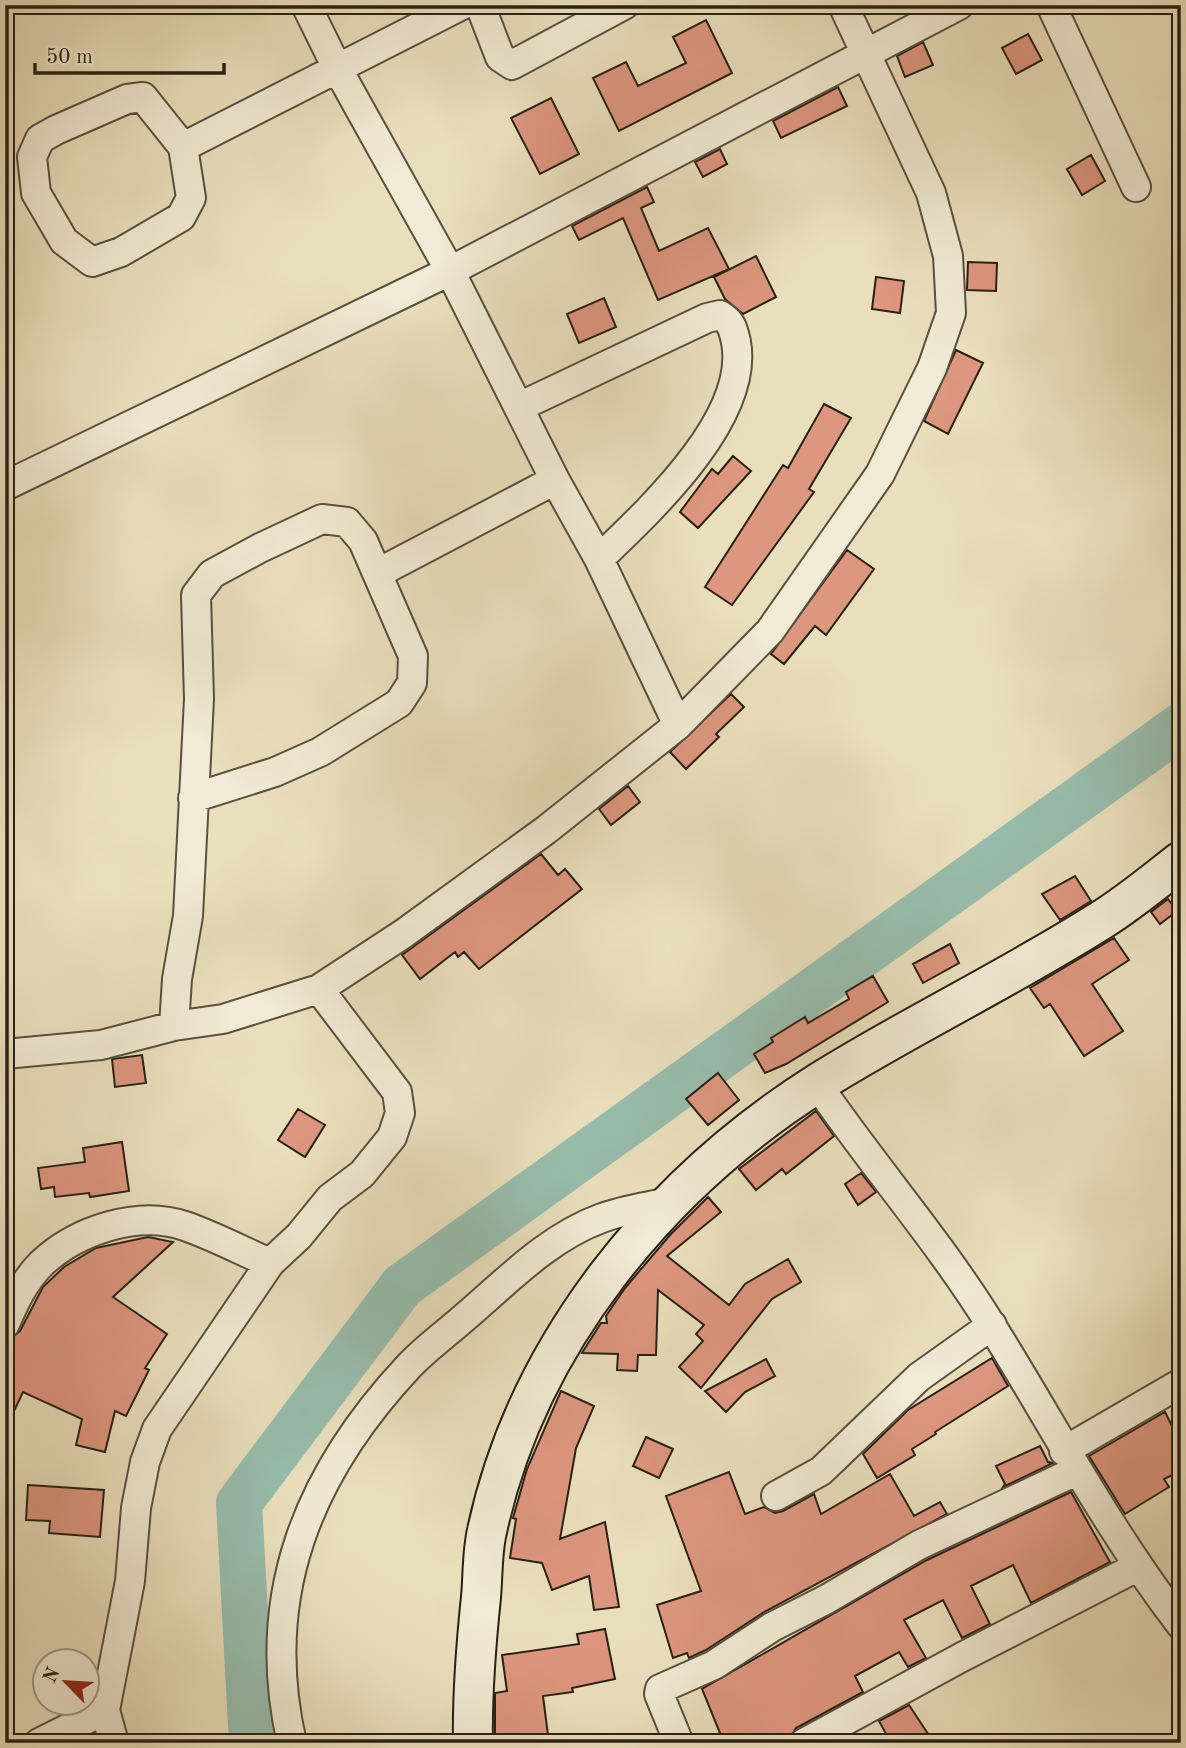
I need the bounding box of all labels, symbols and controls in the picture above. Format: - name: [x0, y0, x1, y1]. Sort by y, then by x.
- scale bar: [35, 32, 224, 76]
- text: 50 m: [46, 47, 93, 68]
- north arrow: [32, 1646, 102, 1716]
- text: N: [41, 1665, 65, 1686]

